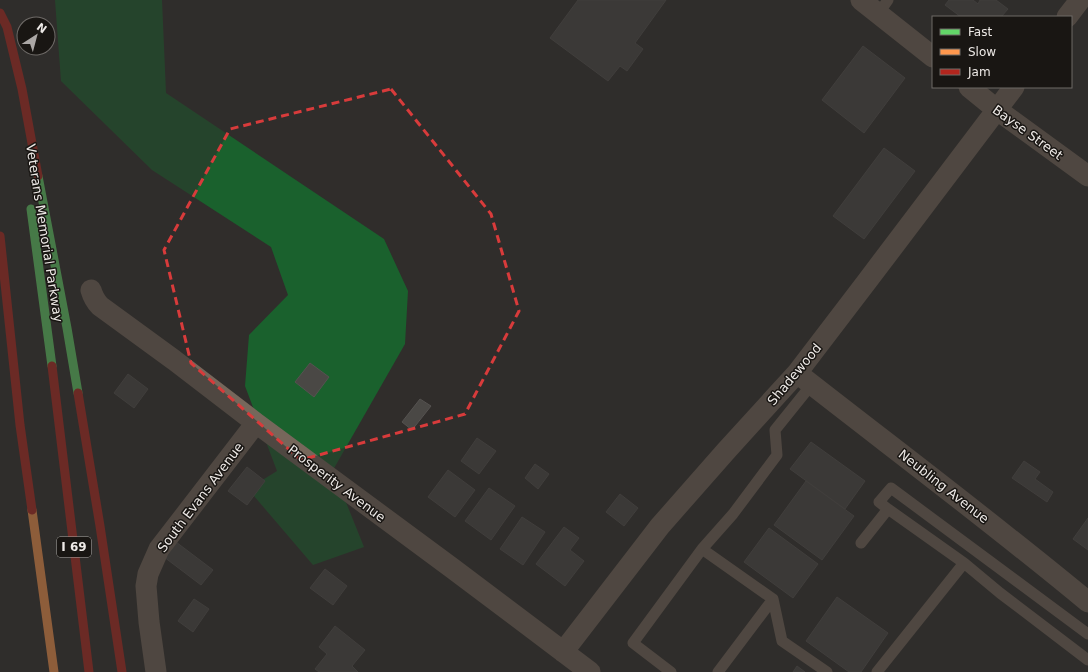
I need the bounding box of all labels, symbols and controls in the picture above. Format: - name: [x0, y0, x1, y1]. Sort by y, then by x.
- north arrow: [16, 16, 56, 56]
- legend: [932, 16, 1072, 88]
- text: N: [34, 20, 49, 36]
- text: Fast: [968, 25, 992, 39]
- text: Slow: [968, 45, 996, 59]
- text: Jam: [967, 65, 991, 79]
- street label: Bayse Street: [990, 102, 1066, 163]
- street label: Veterans Memorial Parkway: [23, 143, 66, 324]
- street label: Shadewood: [764, 341, 824, 408]
- street label: South Evans Avenue: [154, 440, 246, 555]
- street label: Prosperity Avenue: [285, 442, 388, 525]
- street label: Neubling Avenue: [896, 447, 992, 526]
- road number: I 69: [57, 537, 91, 557]

